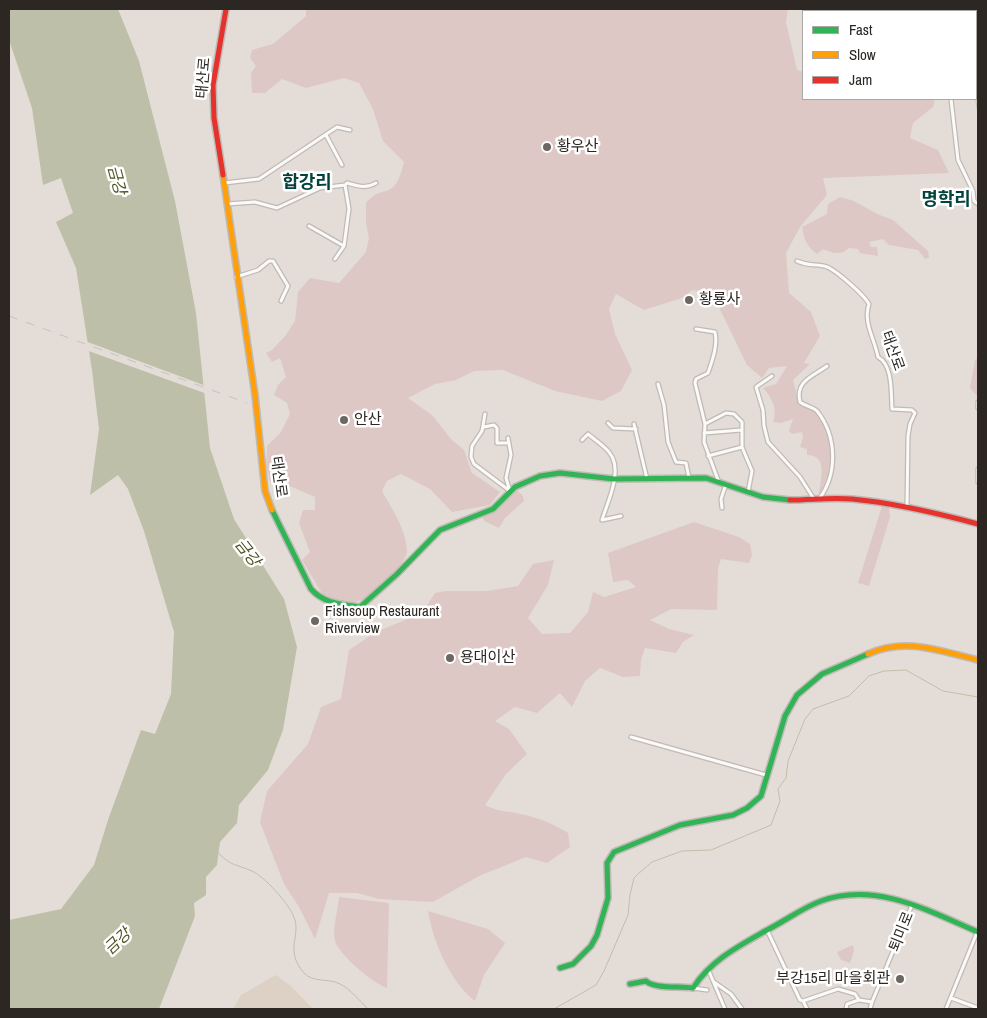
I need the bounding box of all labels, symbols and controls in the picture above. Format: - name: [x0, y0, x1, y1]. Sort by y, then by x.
- legend: [802, 10, 977, 100]
- text: Fast: [849, 19, 872, 40]
- text: Slow: [849, 44, 876, 65]
- street label: 태산로: [193, 57, 215, 99]
- text: Jam: [849, 69, 872, 90]
- place label: 황우산: [557, 138, 598, 156]
- marker: 황우산: [541, 141, 553, 153]
- water label: 금강: [103, 163, 129, 197]
- district label: 합강리: [282, 172, 332, 194]
- district label: 명학리: [921, 189, 971, 211]
- place label: 황룡사: [699, 291, 740, 309]
- marker: 황룡사: [683, 294, 695, 306]
- street label: 태산로: [876, 328, 908, 374]
- place label: 안산: [354, 411, 382, 429]
- marker: 안산: [338, 414, 350, 426]
- street label: 태산로: [266, 455, 290, 499]
- water label: 금강: [230, 535, 264, 571]
- place label: Fishsoup Restaurant Riverview: [325, 603, 439, 638]
- marker: Fishsoup Restaurant Riverview: [309, 615, 321, 627]
- place label: 용대이산: [460, 649, 515, 667]
- marker: 용대이산: [444, 652, 456, 664]
- street label: 퇴미로: [886, 909, 918, 955]
- water label: 금강: [101, 925, 135, 959]
- place label: 부강15리 마을회관: [776, 970, 890, 988]
- marker: 부강15리 마을회관: [894, 973, 906, 985]

